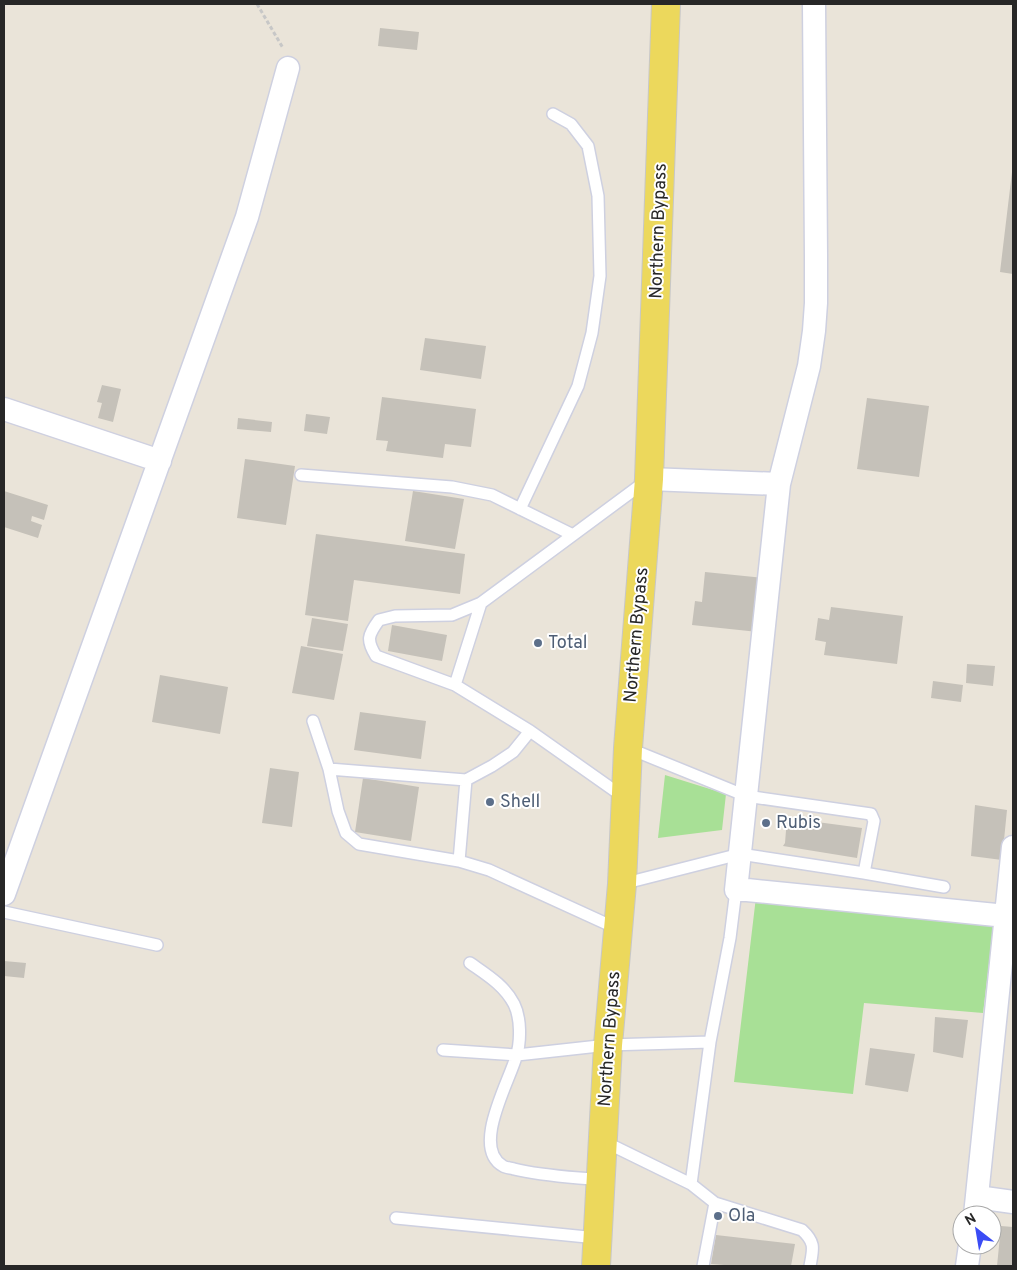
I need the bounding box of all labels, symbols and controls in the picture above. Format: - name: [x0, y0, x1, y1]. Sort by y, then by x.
- street label: Northern Bypass: [645, 163, 673, 299]
- street label: Northern Bypass: [620, 566, 654, 704]
- place label: Total: [548, 632, 588, 655]
- marker: Total: [532, 637, 544, 649]
- place label: Shell: [500, 791, 540, 814]
- marker: Shell: [484, 796, 496, 808]
- place label: Rubis: [776, 812, 821, 835]
- marker: Rubis: [760, 817, 772, 829]
- street label: Northern Bypass: [594, 970, 626, 1108]
- place label: Ola: [728, 1205, 755, 1228]
- north arrow: [952, 1205, 1002, 1255]
- marker: Ola: [712, 1210, 724, 1222]
- text: N: [962, 1210, 980, 1230]

